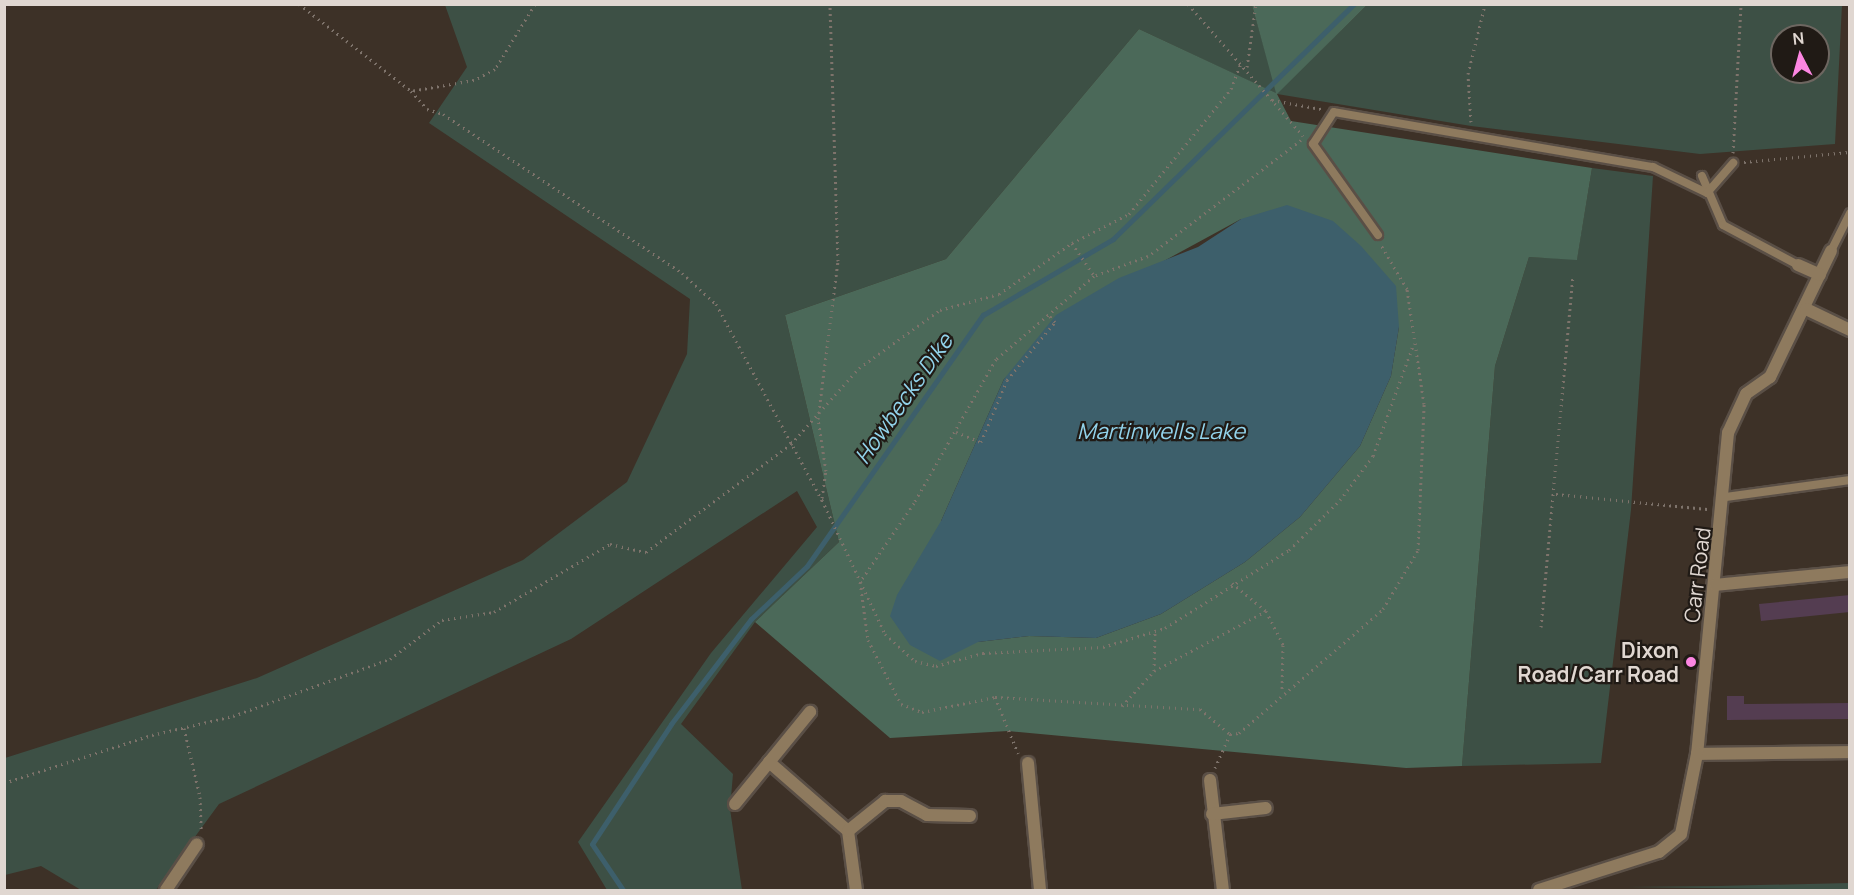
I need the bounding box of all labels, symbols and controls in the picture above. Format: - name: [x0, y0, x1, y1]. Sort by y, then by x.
- north arrow: [1770, 24, 1830, 84]
- text: N: [1791, 27, 1805, 50]
- water label: Howbecks Dike: [849, 329, 959, 469]
- water label: Martinwells Lake: [1077, 419, 1245, 445]
- street label: Carr Road: [1679, 526, 1715, 624]
- place label: Dixon Road/Carr Road: [1518, 637, 1679, 687]
- marker: Dixon Road/Carr Road: [1684, 655, 1698, 669]

